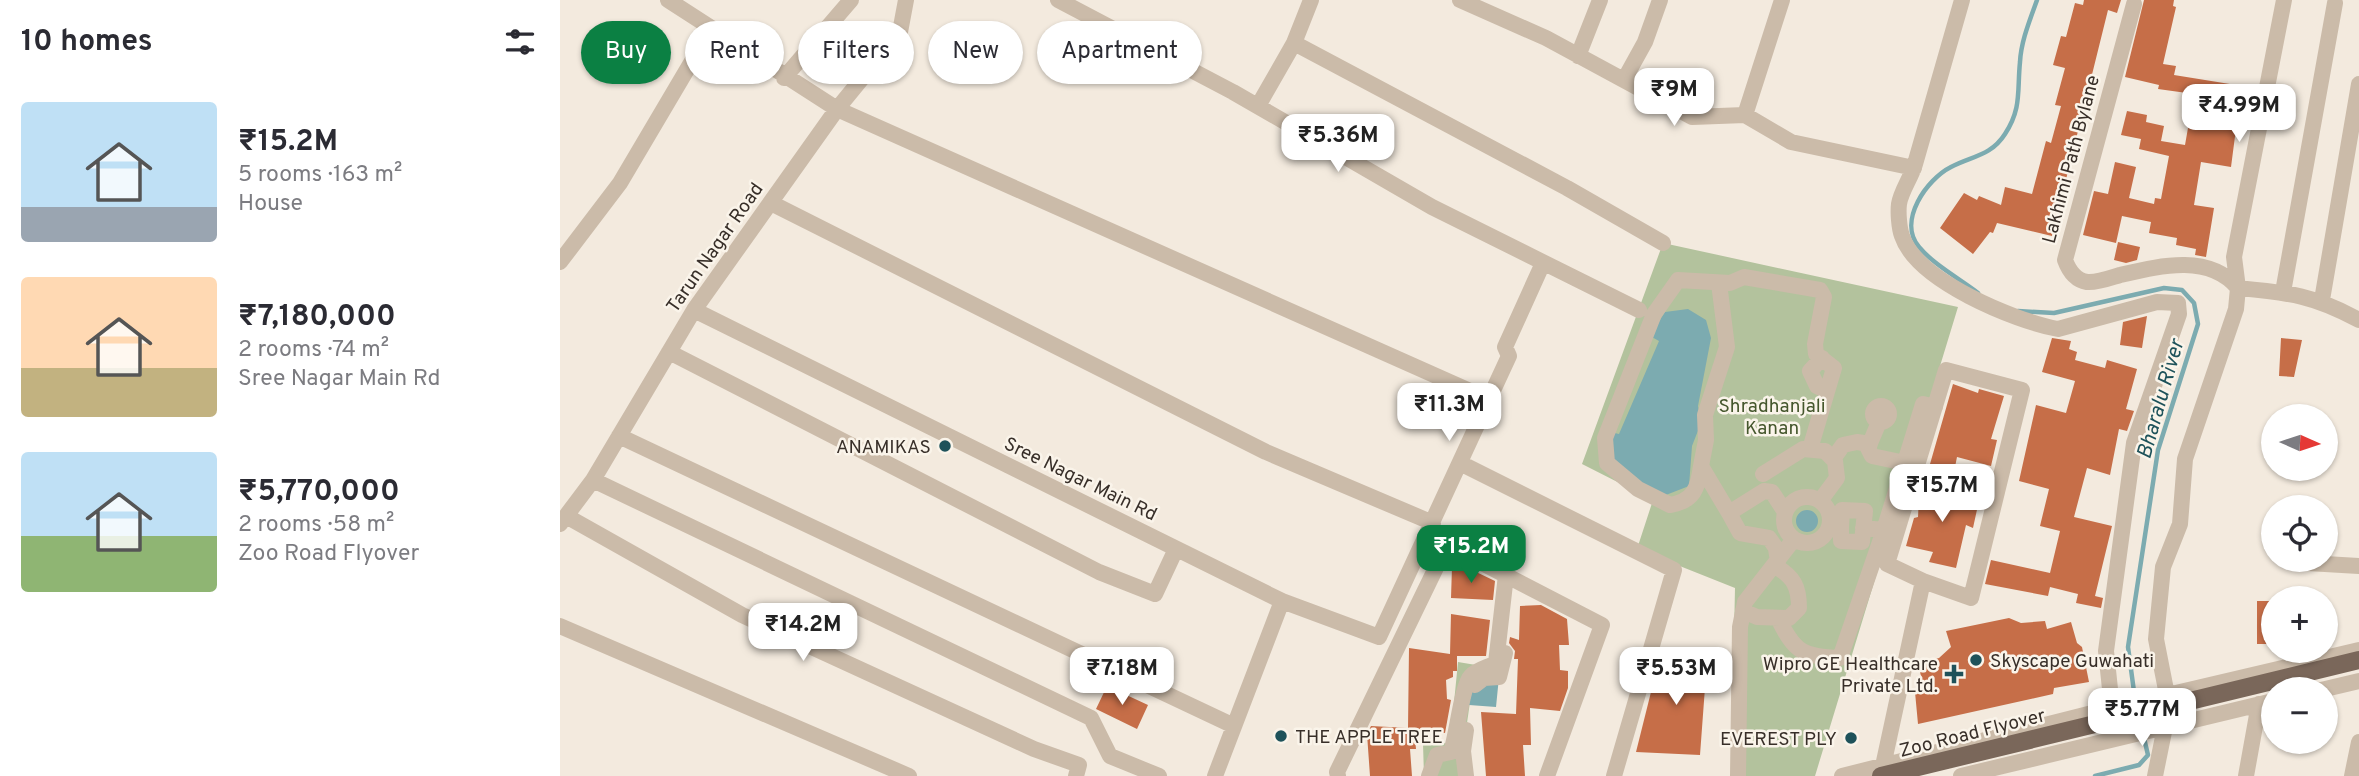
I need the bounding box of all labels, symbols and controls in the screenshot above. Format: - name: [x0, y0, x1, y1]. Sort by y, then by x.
- chip: Buy: [581, 21, 671, 84]
- chip: Rent: [685, 21, 784, 84]
- chip: Filters: [798, 21, 914, 84]
- chip: New: [928, 21, 1023, 84]
- chip: Apartment: [1037, 21, 1202, 84]
- icon: filters: [501, 23, 539, 61]
- text: 10 homes: [21, 24, 152, 61]
- pin: ₹9M: [1640, 68, 1708, 128]
- street label: Lakhimi Path Bylane: [2038, 73, 2106, 246]
- text: ₹9M: [1650, 76, 1698, 105]
- pin: ₹4.99M: [2182, 85, 2296, 144]
- text: ₹4.99M: [2198, 92, 2280, 121]
- pin: ₹5.36M: [1281, 114, 1395, 174]
- text: ₹5.36M: [1297, 122, 1379, 151]
- text: ₹15.2M: [238, 124, 338, 161]
- icon: home: [77, 130, 161, 214]
- text: 5 rooms · 163 m²: [238, 161, 402, 190]
- street label: Tarun Nagar Road: [662, 178, 769, 318]
- text: House: [238, 190, 303, 219]
- text: ₹7,180,000: [238, 299, 396, 336]
- icon: home: [77, 305, 161, 389]
- water label: Bharalu River: [2132, 335, 2192, 462]
- text: 2 rooms · 74 m²: [238, 336, 389, 365]
- text: Sree Nagar Main Rd: [238, 365, 440, 394]
- pin: ₹11.3M: [1392, 384, 1506, 443]
- text: ₹11.3M: [1413, 391, 1485, 420]
- park label: Shradhanjali Kanan: [1718, 395, 1826, 441]
- north arrow: [2261, 404, 2338, 481]
- map controls: [2261, 404, 2338, 754]
- street label: Sree Nagar Main Rd: [1000, 432, 1161, 527]
- place label: ANAMIKAS: [836, 436, 931, 460]
- marker: ANAMIKAS: [937, 438, 953, 454]
- pin: ₹15.7M: [1885, 464, 1999, 524]
- text: ₹15.7M: [1906, 472, 1978, 501]
- text: ₹5,770,000: [238, 474, 400, 511]
- icon: home: [77, 480, 161, 564]
- button: locate: [2261, 495, 2338, 572]
- text: 2 rooms · 58 m²: [238, 511, 394, 540]
- pin: ₹15.2M: [1414, 526, 1528, 585]
- text: ₹15.2M: [1433, 533, 1509, 562]
- text: Zoo Road Flyover: [238, 540, 420, 569]
- button: +: [2261, 586, 2338, 663]
- pin: ₹14.2M: [746, 604, 860, 663]
- text: ₹14.2M: [764, 611, 842, 640]
- pin: ₹7.18M: [1065, 648, 1179, 707]
- pin: ₹5.53M: [1619, 648, 1733, 707]
- place label: Skyscape Guwahati: [1990, 650, 2154, 674]
- marker: Skyscape Guwahati: [1968, 652, 1984, 668]
- place label: Wipro GE Healthcare Private Ltd.: [1763, 653, 1938, 699]
- text: ₹7.18M: [1086, 655, 1158, 684]
- text: ₹5.53M: [1635, 655, 1717, 684]
- marker: Wipro GE Healthcare Private Ltd.: [1944, 664, 1964, 684]
- button: −: [2261, 677, 2338, 754]
- pin: ₹5.77M: [2085, 688, 2199, 748]
- text: ₹5.77M: [2104, 696, 2180, 725]
- street label: Zoo Road Flyover: [1897, 704, 2049, 764]
- place label: THE APPLE TREE: [1295, 726, 1443, 750]
- marker: THE APPLE TREE: [1273, 728, 1289, 744]
- place label: EVEREST PLY: [1720, 728, 1837, 752]
- marker: EVEREST PLY: [1843, 730, 1859, 746]

